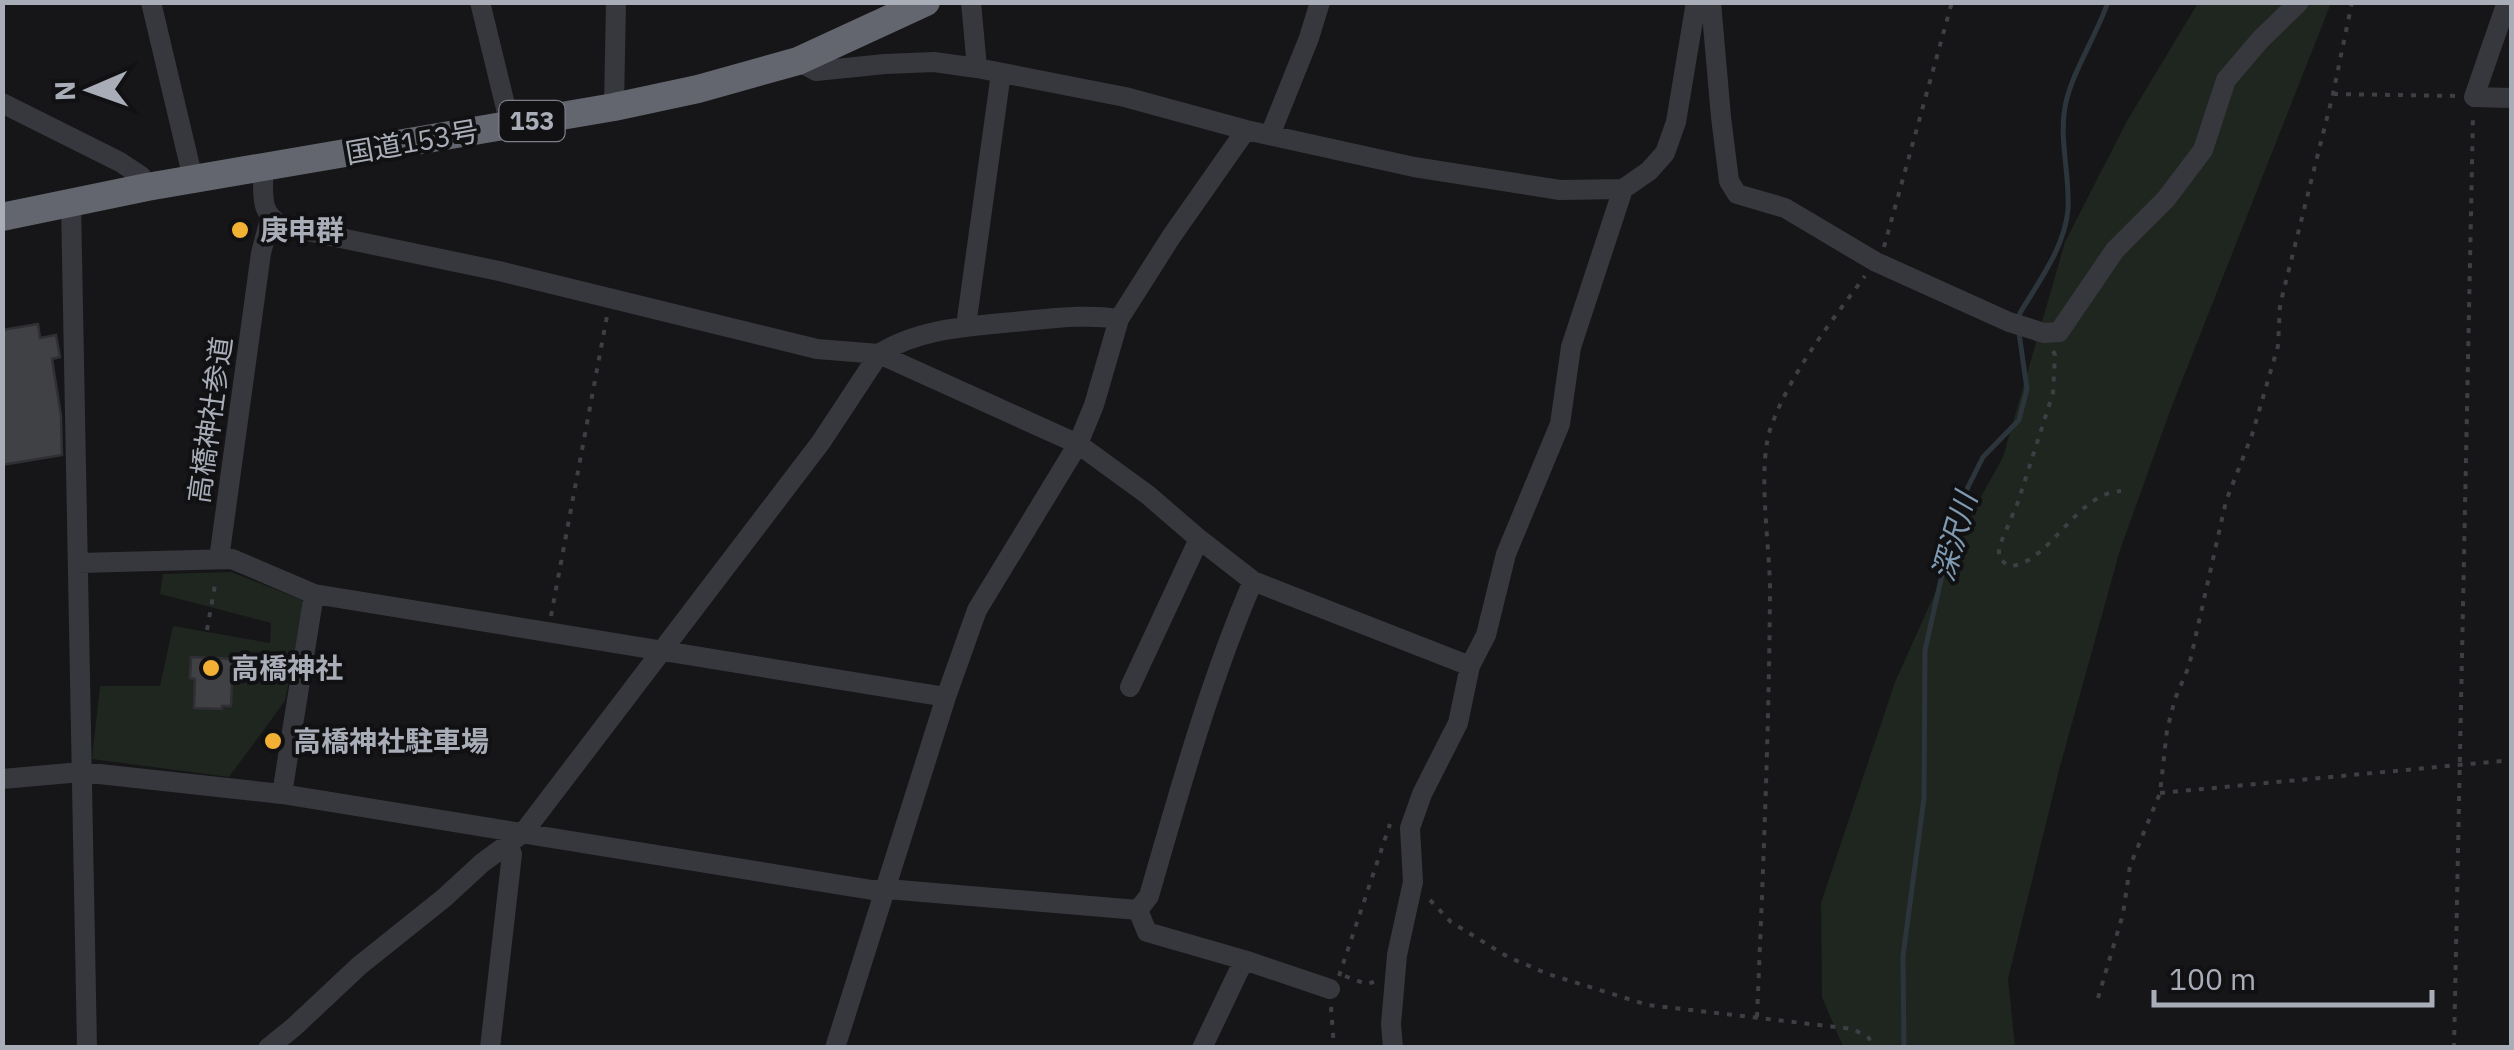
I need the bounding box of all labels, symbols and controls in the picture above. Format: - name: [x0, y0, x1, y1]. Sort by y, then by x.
- north arrow: [40, 40, 140, 140]
- text: N: [46, 80, 83, 102]
- road number: 153: [500, 101, 564, 141]
- street label: 国道153号: [343, 112, 481, 171]
- place label: 庚申群: [260, 211, 344, 248]
- marker: 庚申群: [229, 219, 251, 241]
- street label: 高橋神社参道: [179, 334, 240, 506]
- water label: 深沢川: [1922, 485, 1986, 585]
- place label: 高橋神社: [231, 649, 343, 686]
- marker: 高橋神社: [200, 657, 222, 679]
- place label: 高橋神社駐車場: [293, 722, 489, 759]
- marker: 高橋神社駐車場: [262, 730, 284, 752]
- scale bar: [2154, 945, 2432, 1007]
- text: 100 m: [2169, 959, 2256, 998]

